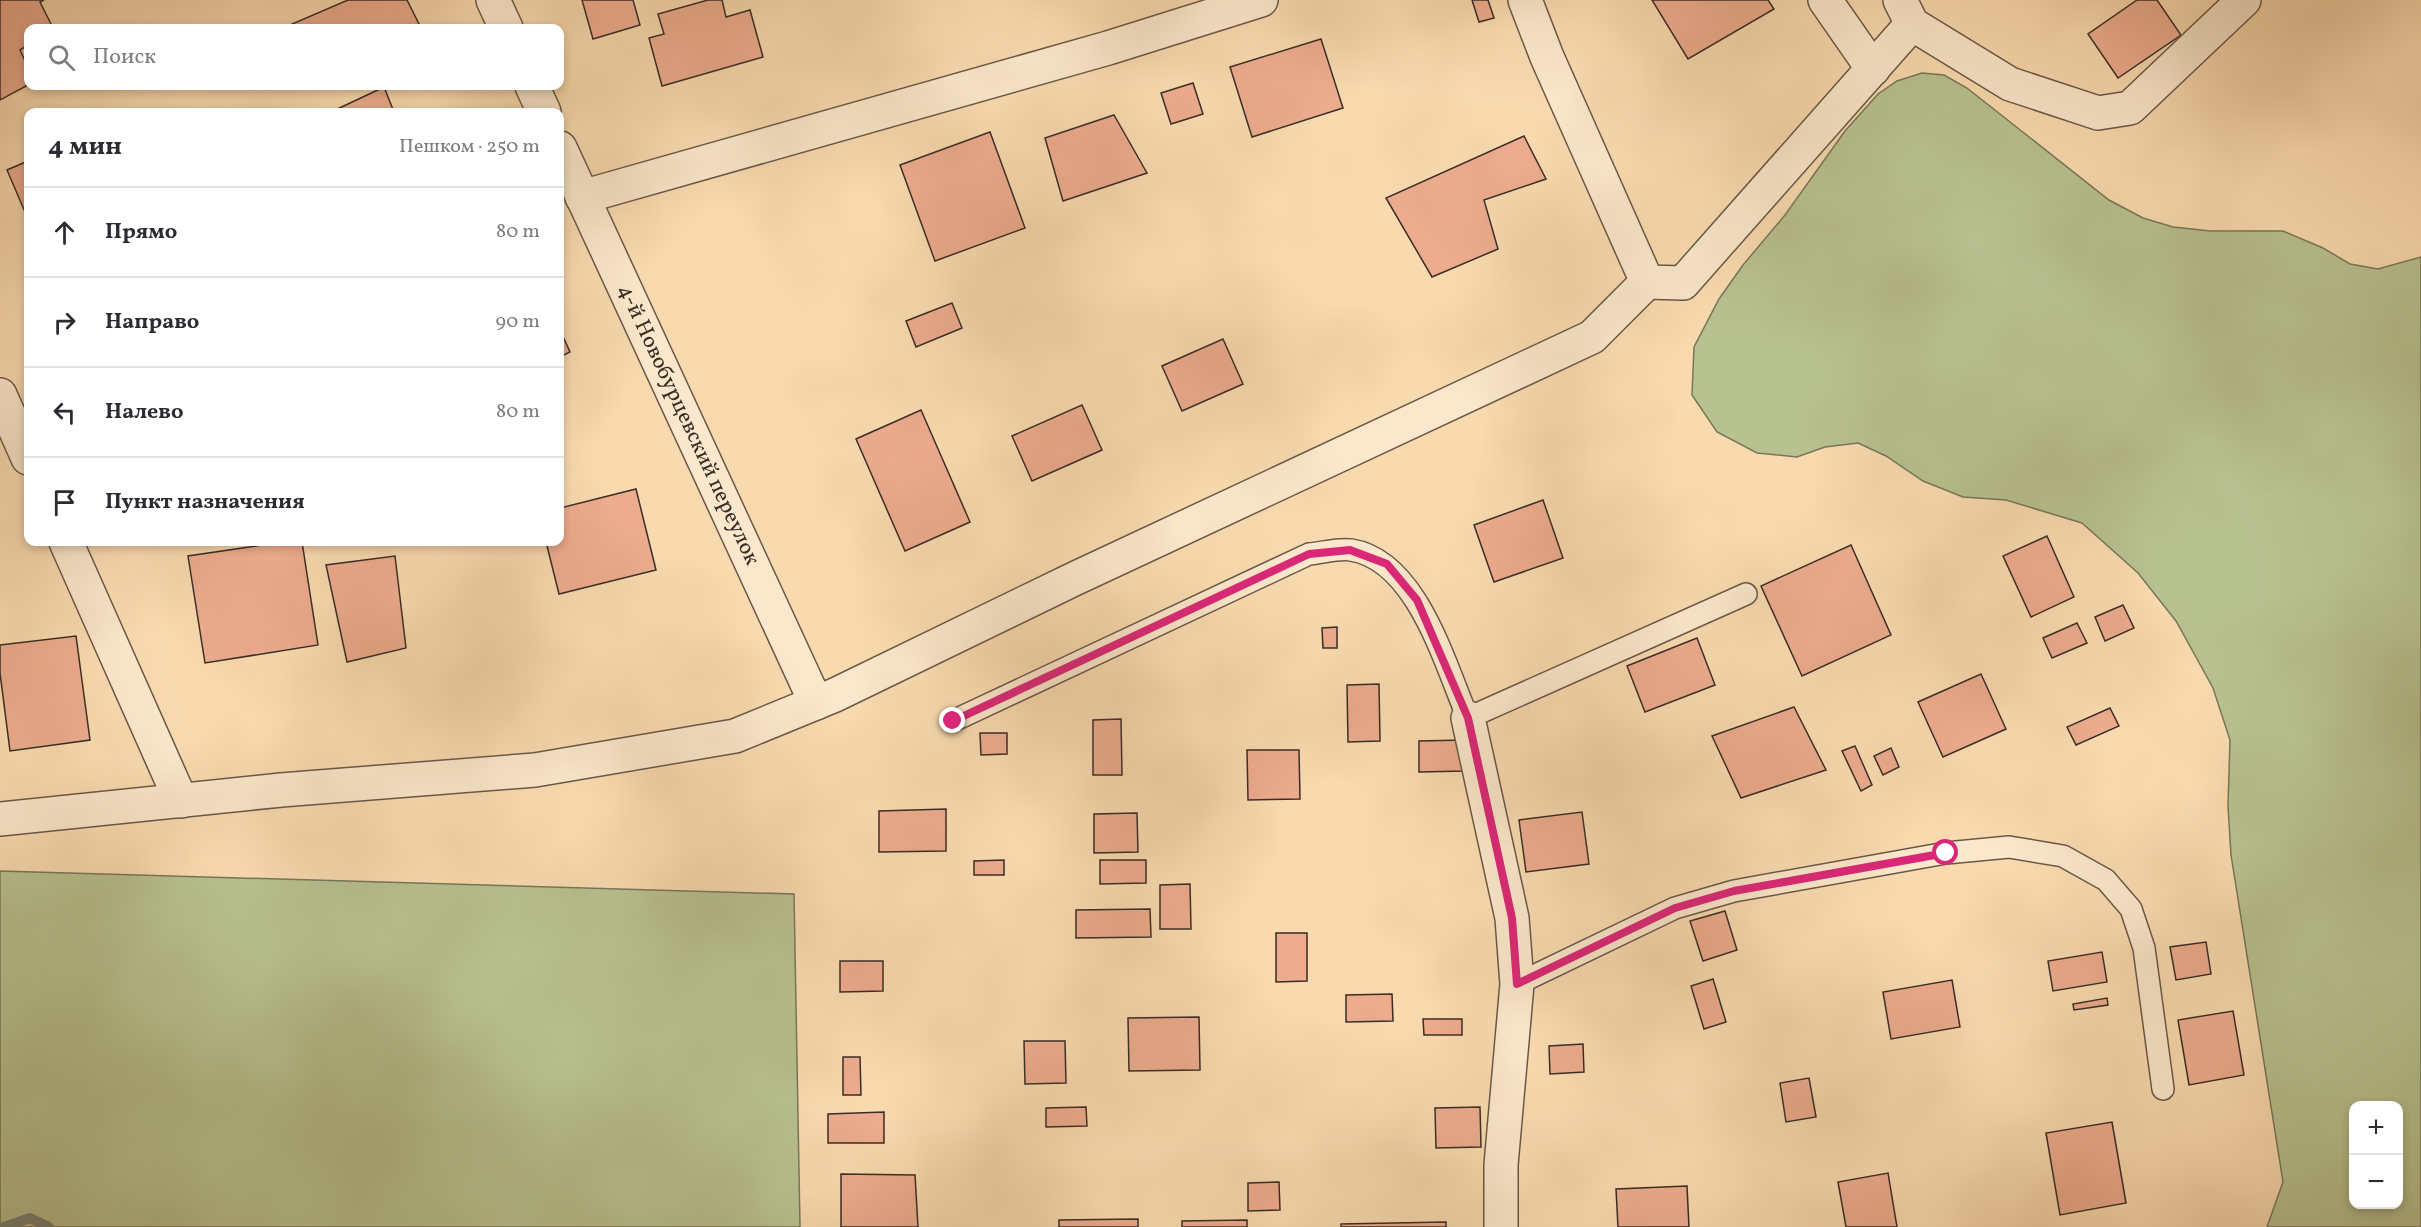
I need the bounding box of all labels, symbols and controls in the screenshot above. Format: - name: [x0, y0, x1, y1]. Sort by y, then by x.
- search box: [24, 24, 564, 90]
- icon: search: [45, 41, 78, 74]
- text: Поиск: [93, 42, 156, 73]
- text: 4 мин: [48, 129, 122, 165]
- text: Пешком · 250 m: [399, 133, 540, 161]
- icon: ahead: [48, 216, 81, 249]
- text: Прямо: [105, 217, 177, 248]
- text: 80 m: [496, 218, 540, 246]
- street label: 4-й Новобурцевский переулок: [609, 279, 767, 571]
- icon: right: [48, 306, 81, 339]
- text: Направо: [105, 307, 199, 338]
- text: 90 m: [496, 308, 540, 336]
- icon: left: [48, 396, 81, 429]
- text: Налево: [105, 397, 184, 428]
- text: 80 m: [496, 398, 540, 426]
- icon: arrive: [48, 486, 81, 519]
- text: Пункт назначения: [105, 487, 305, 518]
- route end: [939, 707, 965, 733]
- route start: [1932, 839, 1958, 865]
- map controls: [2349, 1101, 2403, 1209]
- button: +: [2349, 1101, 2403, 1155]
- button: −: [2349, 1155, 2403, 1209]

